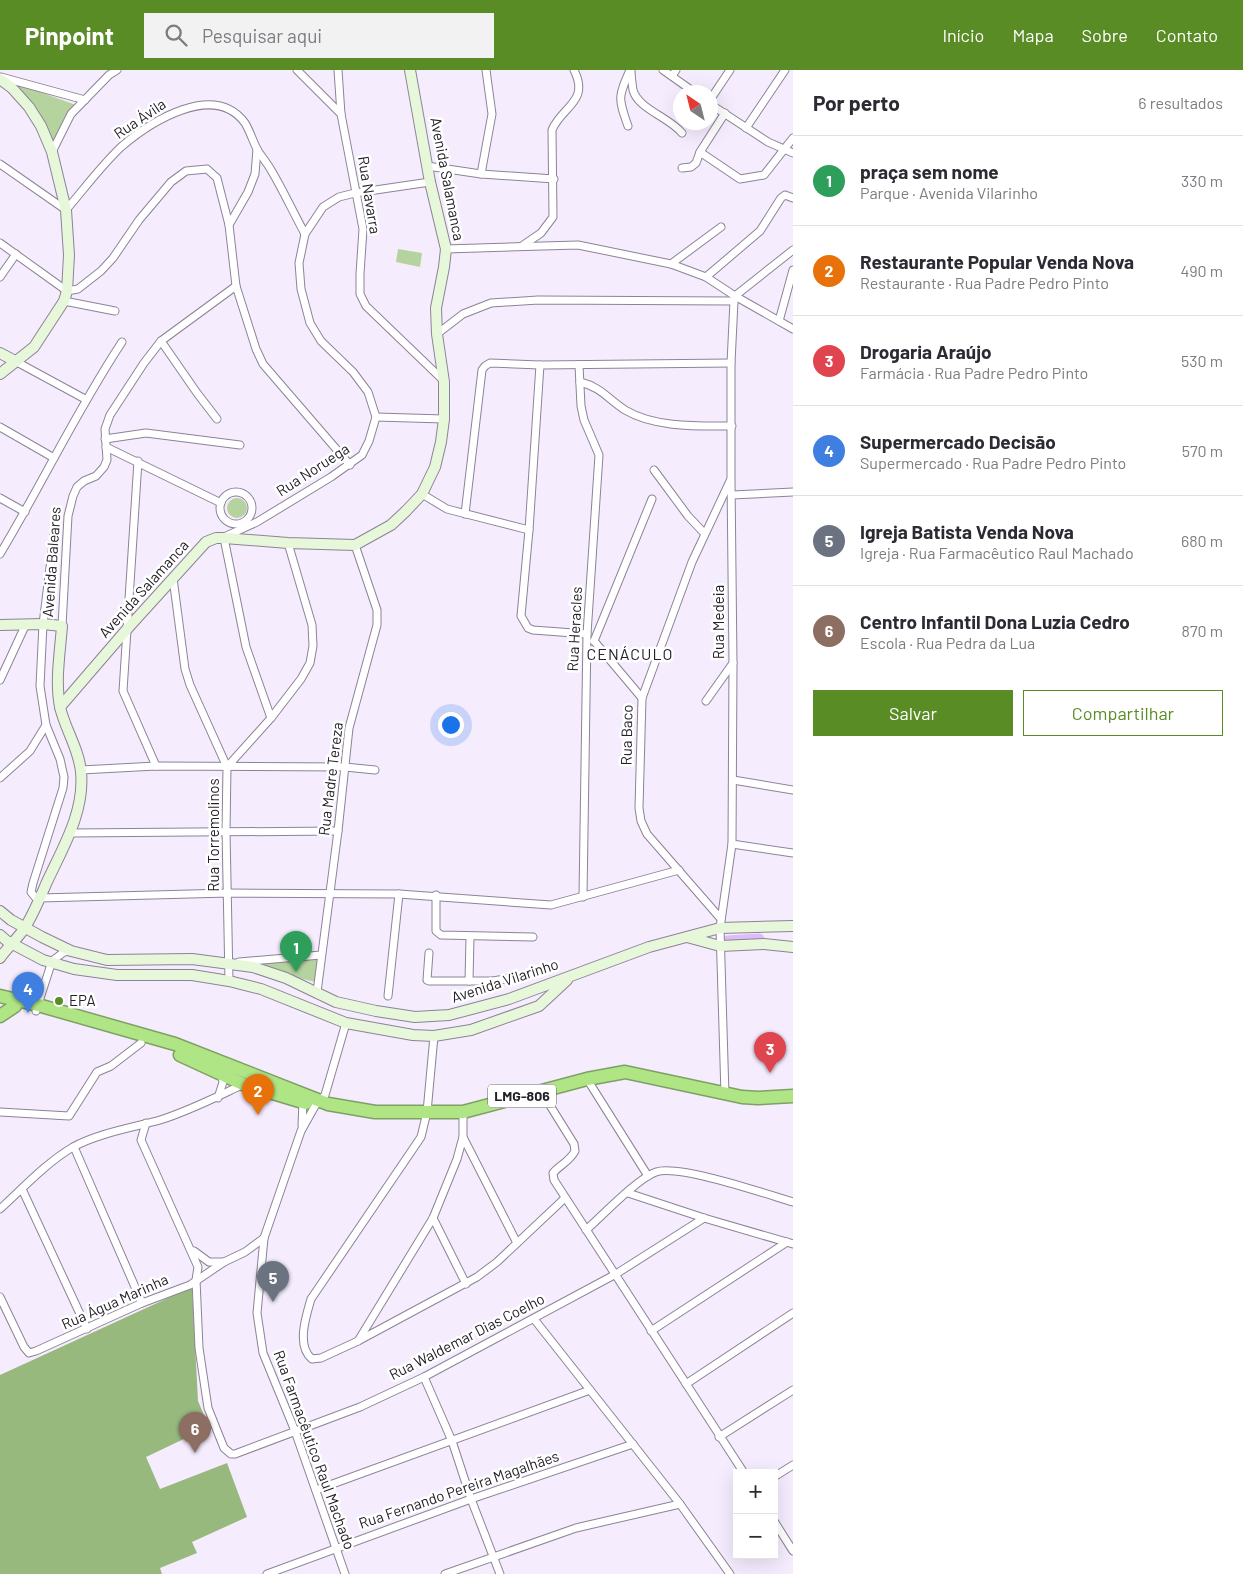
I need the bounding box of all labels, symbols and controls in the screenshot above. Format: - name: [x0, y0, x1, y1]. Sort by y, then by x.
- search box: [144, 13, 494, 58]
- text: Pinpoint: [25, 21, 114, 50]
- icon: search: [162, 21, 190, 49]
- text: Pesquisar aqui: [202, 24, 322, 47]
- text: Início: [942, 24, 984, 46]
- text: Mapa: [1012, 24, 1054, 46]
- text: Sobre: [1082, 24, 1128, 46]
- text: Contato: [1156, 24, 1218, 46]
- north arrow: [673, 85, 718, 130]
- text: Por perto: [813, 90, 900, 115]
- text: 6 resultados: [1138, 93, 1223, 112]
- street label: Rua Ávila: [110, 94, 169, 142]
- street label: Avenida Salamanca: [427, 116, 469, 242]
- street label: Rua Navarra: [355, 155, 385, 235]
- text: praça sem nome: [860, 160, 999, 183]
- text: 1: [826, 171, 832, 190]
- text: 330 m: [1181, 171, 1223, 190]
- text: Parque · Avenida Vilarinho: [860, 183, 1038, 202]
- text: Restaurante Popular Venda Nova: [860, 250, 1134, 273]
- text: 2: [825, 261, 833, 280]
- text: 490 m: [1180, 261, 1223, 280]
- text: Restaurante · Rua Padre Pedro Pinto: [860, 273, 1109, 292]
- text: Drogaria Araújo: [860, 340, 992, 363]
- text: 3: [825, 351, 833, 370]
- text: 530 m: [1181, 351, 1223, 370]
- text: Farmácia · Rua Padre Pedro Pinto: [860, 363, 1088, 382]
- text: Supermercado Decisão: [860, 430, 1056, 453]
- street label: Rua Noruega: [273, 439, 352, 499]
- text: 4: [824, 441, 834, 460]
- text: 570 m: [1182, 441, 1223, 460]
- text: Supermercado · Rua Padre Pedro Pinto: [860, 453, 1126, 472]
- street label: Avenida Baleares: [38, 506, 64, 618]
- text: Igreja Batista Venda Nova: [860, 520, 1074, 543]
- text: 5: [825, 531, 833, 550]
- text: 680 m: [1181, 531, 1223, 550]
- street label: Avenida Salamanca: [95, 536, 192, 641]
- text: Igreja · Rua Farmacêutico Raul Machado: [860, 543, 1134, 562]
- street label: Rua Medeia: [709, 585, 727, 659]
- street label: Rua Heracles: [563, 586, 585, 672]
- text: Centro Infantil Dona Luzia Cedro: [860, 610, 1130, 633]
- text: 6: [825, 621, 833, 640]
- text: 870 m: [1182, 621, 1223, 640]
- text: Escola · Rua Pedra da Lua: [860, 633, 1035, 652]
- district label: CENÁCULO: [587, 644, 673, 663]
- button: Salvar: [813, 690, 1013, 736]
- button: Compartilhar: [1023, 690, 1223, 736]
- street label: Rua Baco: [616, 704, 636, 766]
- your location: [438, 712, 464, 738]
- street label: Rua Madre Tereza: [314, 721, 346, 837]
- street label: Rua Torremolinos: [204, 778, 222, 892]
- pin: 1: [280, 931, 312, 972]
- street label: Avenida Vilarinho: [449, 954, 561, 1006]
- pin: 4: [12, 972, 44, 1013]
- place label: EPA: [69, 991, 96, 1009]
- marker: EPA: [53, 995, 65, 1007]
- pin: 3: [754, 1032, 786, 1073]
- pin: 2: [242, 1074, 274, 1115]
- road number: LMG-806: [488, 1084, 556, 1108]
- pin: 5: [257, 1261, 289, 1302]
- street label: Rua Água Marinha: [58, 1269, 171, 1333]
- street label: Rua Waldemar Dias Coelho: [386, 1289, 547, 1383]
- street label: Rua Farmacêutico Raul Machado: [270, 1348, 359, 1552]
- pin: 6: [179, 1412, 211, 1453]
- street label: Rua Fernando Pereira Magalhães: [356, 1446, 561, 1532]
- map controls: [733, 1469, 778, 1559]
- button: +: [733, 1469, 778, 1514]
- button: −: [733, 1514, 778, 1559]

